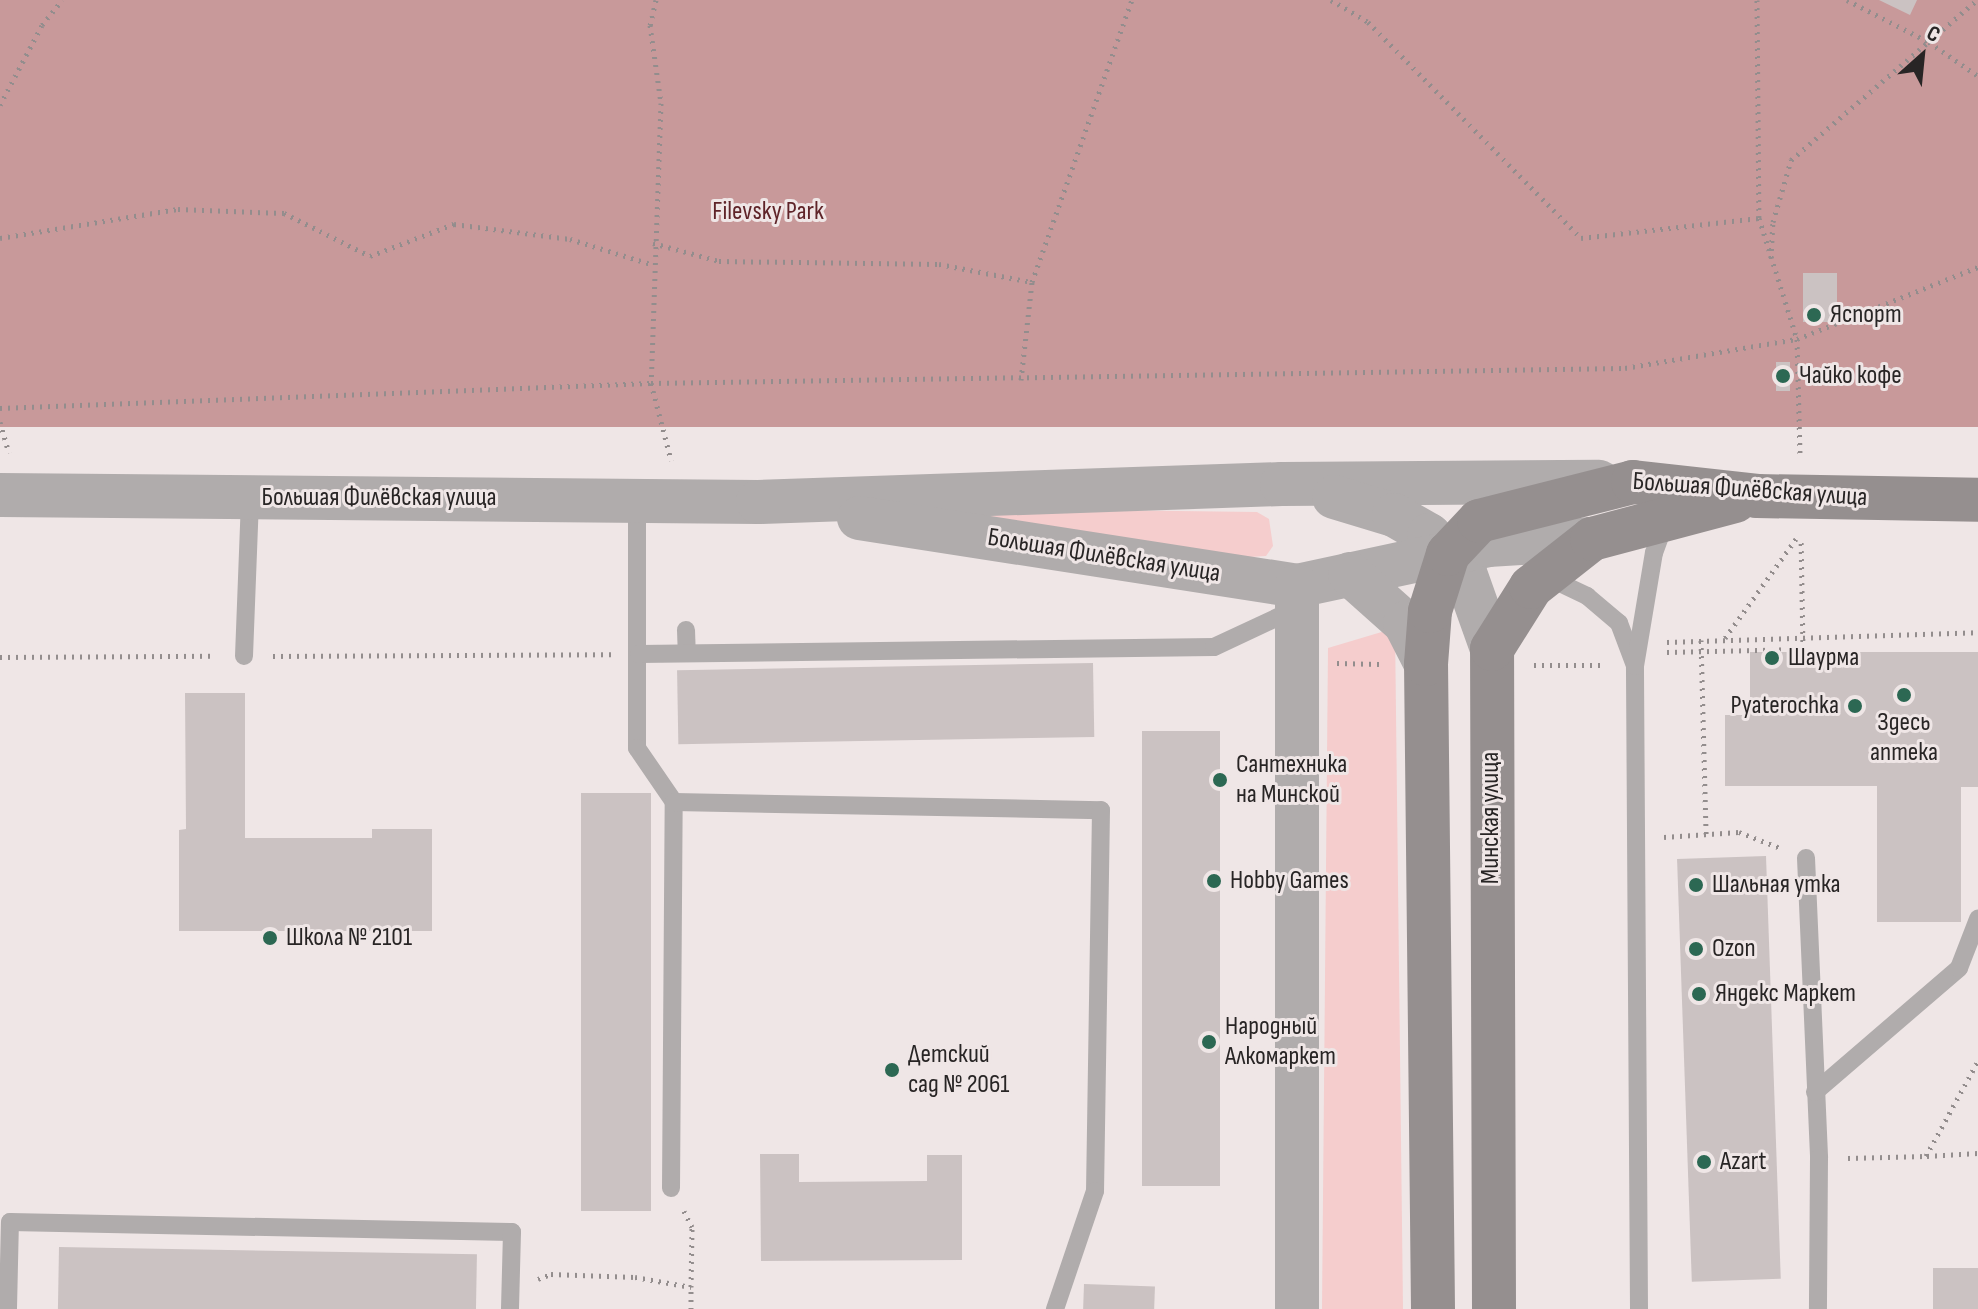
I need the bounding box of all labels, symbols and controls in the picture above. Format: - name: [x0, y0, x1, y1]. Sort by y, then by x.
- north arrow: [1882, 16, 1962, 96]
- text: С: [1922, 20, 1944, 49]
- park label: Filevsky Park: [712, 196, 824, 228]
- place label: Яспорт: [1830, 299, 1902, 331]
- marker: Яспорт: [1805, 306, 1823, 324]
- place label: Чайко кофе: [1799, 360, 1902, 392]
- marker: Чайко кофе: [1774, 367, 1792, 385]
- street label: Большая Филёвская улица: [1632, 466, 1868, 514]
- street label: Большая Филёвская улица: [262, 482, 496, 514]
- street label: Большая Филёвская улица: [986, 522, 1222, 590]
- place label: Шаурма: [1788, 642, 1859, 674]
- marker: Шаурма: [1763, 649, 1781, 667]
- marker: Здесь аптека: [1895, 686, 1913, 704]
- place label: Pyaterochka: [1731, 690, 1839, 722]
- marker: Pyaterochka: [1846, 697, 1864, 715]
- place label: Здесь аптека: [1870, 707, 1938, 768]
- place label: Сантехника на Минской: [1236, 749, 1347, 810]
- street label: Минская улица: [1475, 752, 1507, 884]
- marker: Сантехника на Минской: [1211, 771, 1229, 789]
- place label: Hobby Games: [1230, 865, 1349, 897]
- place label: Шальная утка: [1712, 869, 1841, 901]
- marker: Hobby Games: [1205, 872, 1223, 890]
- marker: Шальная утка: [1687, 876, 1705, 894]
- place label: Школа № 2101: [286, 922, 412, 954]
- marker: Школа № 2101: [261, 929, 279, 947]
- place label: Ozon: [1712, 933, 1756, 965]
- marker: Ozon: [1687, 940, 1705, 958]
- place label: Яндекс Маркет: [1715, 978, 1856, 1010]
- marker: Яндекс Маркет: [1690, 985, 1708, 1003]
- place label: Народный Алкомаркет: [1225, 1011, 1336, 1072]
- marker: Народный Алкомаркет: [1200, 1033, 1218, 1051]
- place label: Детский сад № 2061: [908, 1039, 1009, 1100]
- marker: Детский сад № 2061: [883, 1061, 901, 1079]
- place label: Azart: [1720, 1146, 1766, 1178]
- marker: Azart: [1695, 1153, 1713, 1171]

